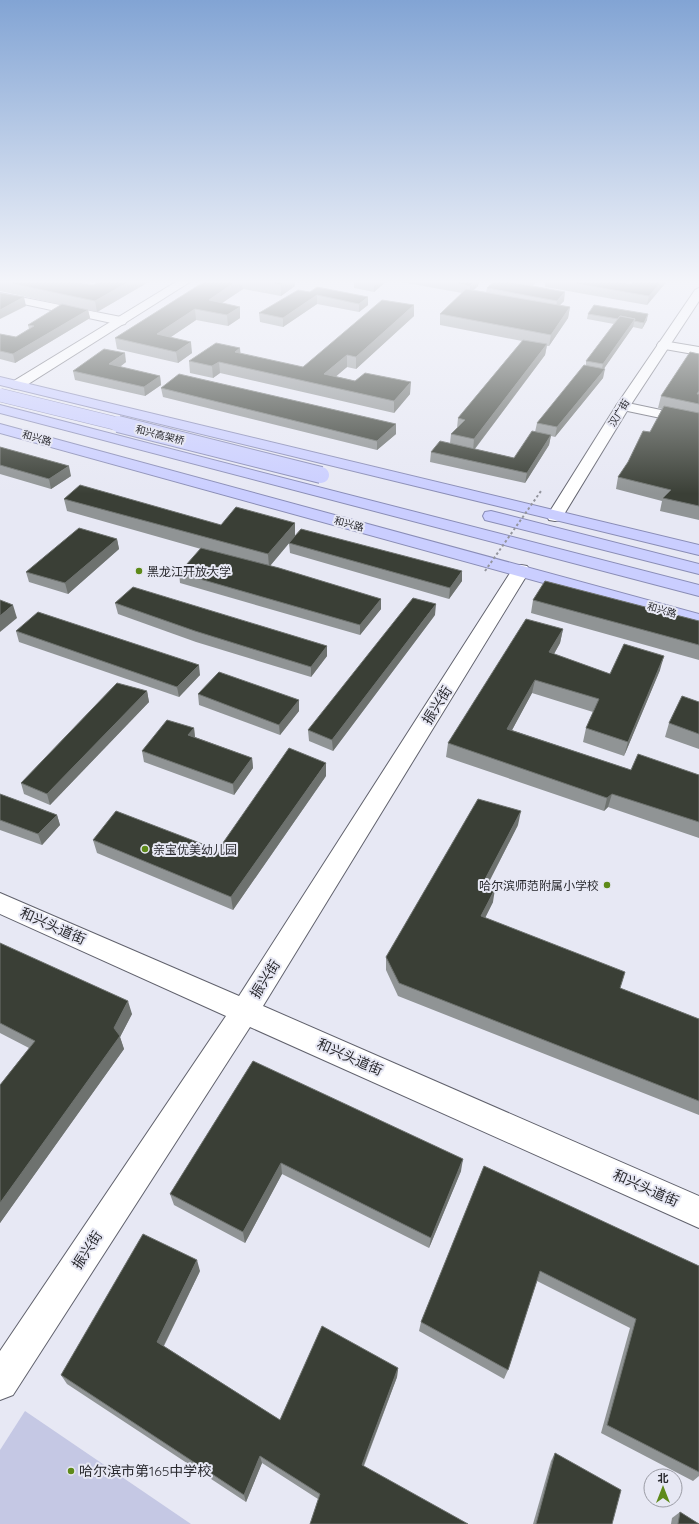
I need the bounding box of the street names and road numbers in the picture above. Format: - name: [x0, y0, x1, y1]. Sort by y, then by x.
- street label: 汉广街: [606, 397, 632, 429]
- street label: 和兴高架桥: [134, 423, 186, 447]
- street label: 和兴路: [21, 428, 53, 448]
- street label: 和兴路: [333, 514, 365, 534]
- street label: 和兴路: [646, 600, 678, 620]
- street label: 振兴街: [418, 682, 456, 728]
- street label: 和兴头道街: [17, 904, 89, 948]
- street label: 振兴街: [246, 956, 284, 1002]
- street label: 和兴头道街: [314, 1035, 386, 1079]
- street label: 和兴头道街: [610, 1166, 682, 1210]
- street label: 振兴街: [68, 1227, 106, 1273]

